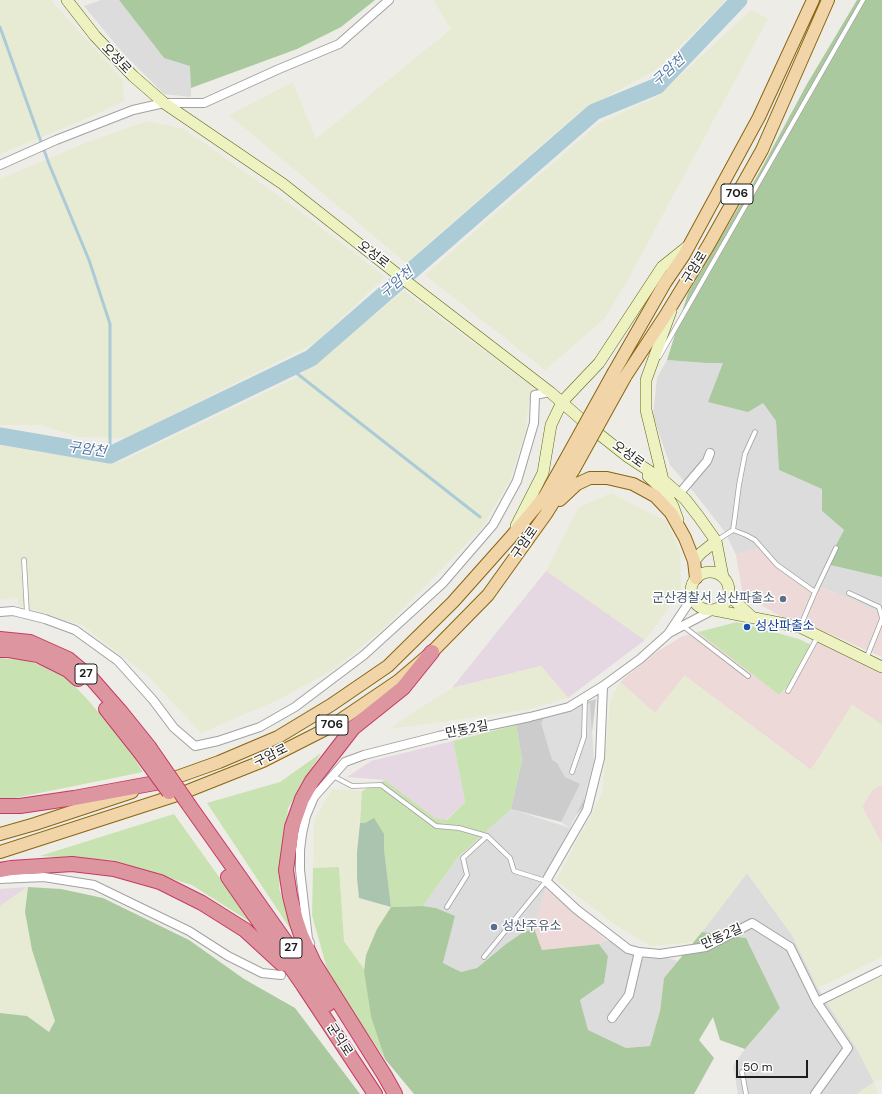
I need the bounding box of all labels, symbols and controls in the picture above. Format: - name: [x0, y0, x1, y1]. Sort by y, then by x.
- street label: 오성로: [98, 41, 134, 77]
- water label: 구암천: [649, 52, 689, 90]
- road number: 706: [721, 184, 753, 204]
- street label: 오성로: [354, 238, 392, 272]
- street label: 구암로: [679, 249, 711, 287]
- water label: 구암천: [377, 264, 417, 302]
- street label: 오성로: [609, 438, 647, 472]
- water label: 구암천: [67, 439, 107, 461]
- street label: 구암로: [508, 524, 542, 562]
- place label: 군산경찰서 성산파출소: [652, 591, 775, 607]
- marker: 군산경찰서 성산파출소: [778, 594, 788, 604]
- place label: 성산파출소: [755, 619, 815, 635]
- marker: 성산파출소: [742, 622, 752, 632]
- road number: 27: [75, 664, 97, 684]
- road number: 706: [316, 715, 348, 735]
- street label: 만동2길: [444, 718, 490, 742]
- street label: 구암로: [251, 741, 291, 771]
- place label: 성산주유소: [502, 919, 562, 935]
- street label: 만동2길: [699, 921, 745, 953]
- marker: 성산주유소: [489, 922, 499, 932]
- road number: 27: [280, 938, 302, 958]
- street label: 군익로: [323, 1021, 355, 1059]
- scale bar: [738, 1052, 810, 1078]
- text: 50 m: [743, 1059, 772, 1075]

